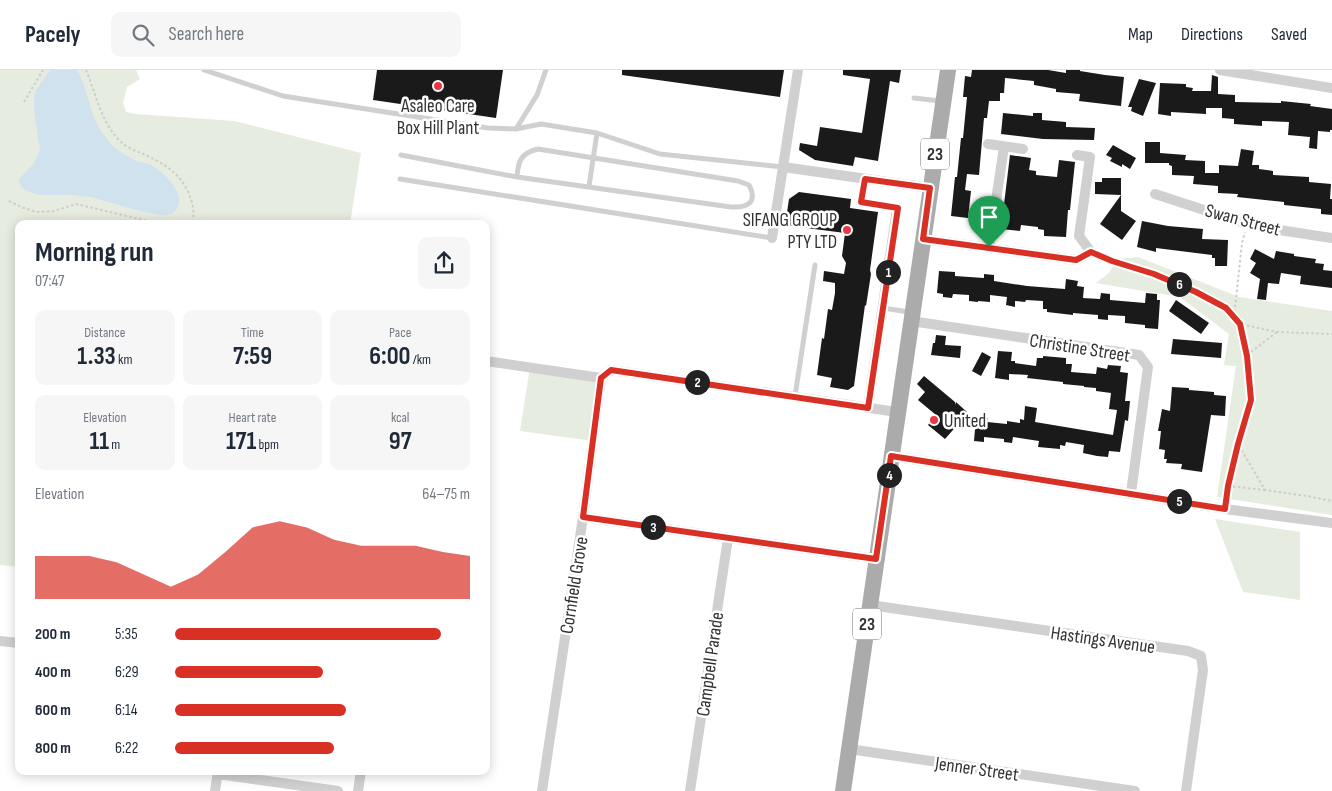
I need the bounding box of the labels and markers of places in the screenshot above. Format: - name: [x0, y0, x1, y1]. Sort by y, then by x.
- marker: Asaleo Care Box Hill Plant: [432, 80, 444, 92]
- place label: Asaleo Care Box Hill Plant: [397, 95, 479, 140]
- pin: [968, 196, 1010, 247]
- place label: SIFANG GROUP PTY LTD: [743, 209, 837, 254]
- marker: SIFANG GROUP PTY LTD: [841, 224, 853, 236]
- pin: 1: [876, 260, 900, 284]
- pin: 6: [1166, 272, 1192, 296]
- pin: 2: [684, 370, 710, 394]
- place label: United: [944, 410, 986, 433]
- marker: United: [928, 414, 940, 426]
- pin: 4: [876, 462, 902, 488]
- pin: 5: [1166, 488, 1192, 514]
- pin: 3: [640, 514, 666, 540]

